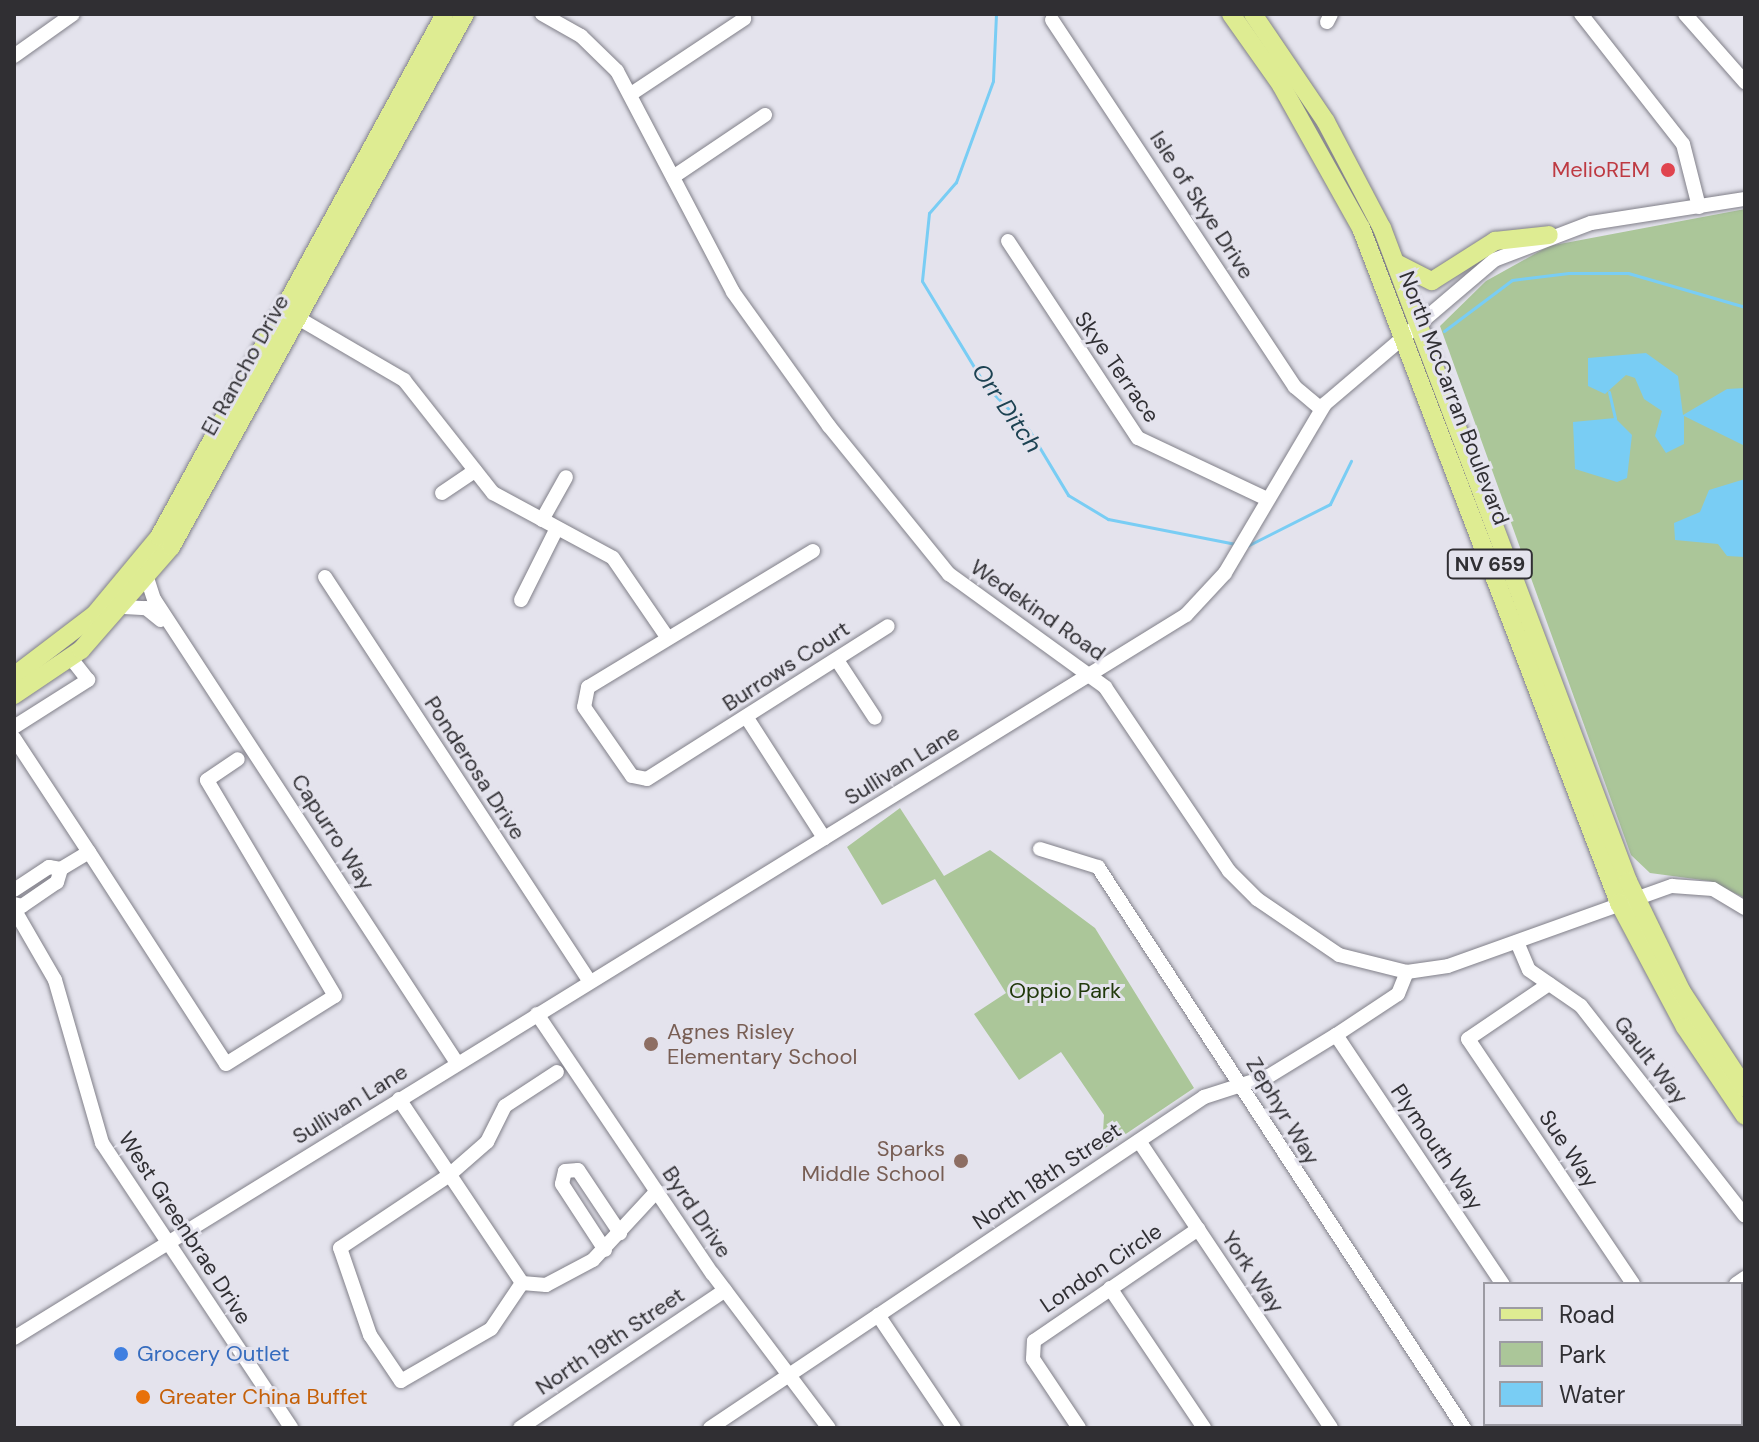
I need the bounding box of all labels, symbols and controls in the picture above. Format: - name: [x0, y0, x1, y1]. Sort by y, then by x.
- street label: Isle of Skye Drive: [1144, 126, 1260, 284]
- place label: MelioREM: [1552, 157, 1650, 183]
- marker: MelioREM: [1657, 159, 1679, 181]
- street label: North McCarran Boulevard: [1393, 267, 1515, 529]
- street label: El Rancho Drive: [195, 290, 295, 440]
- street label: Skye Terrace: [1069, 306, 1165, 428]
- water label: Orr Ditch: [966, 358, 1048, 458]
- road number: NV 659: [1446, 548, 1534, 580]
- street label: Wedekind Road: [965, 554, 1111, 666]
- street label: Burrows Court: [717, 615, 855, 717]
- street label: Ponderosa Drive: [419, 691, 531, 845]
- street label: Sullivan Lane: [840, 719, 964, 811]
- street label: Capurro Way: [286, 769, 380, 895]
- park label: Oppio Park: [1009, 978, 1121, 1004]
- street label: Gault Way: [1608, 1011, 1694, 1109]
- place label: Agnes Risley Elementary School: [667, 1018, 857, 1070]
- marker: Agnes Risley Elementary School: [642, 1035, 660, 1053]
- street label: Zephyr Way: [1241, 1052, 1325, 1170]
- street label: Sullivan Lane: [288, 1058, 412, 1150]
- street label: Plymouth Way: [1385, 1079, 1489, 1215]
- street label: Sue Way: [1534, 1105, 1604, 1193]
- street label: North 18th Street: [968, 1117, 1126, 1235]
- street label: West Greenbrae Drive: [113, 1127, 257, 1329]
- place label: Sparks Middle School: [801, 1135, 945, 1186]
- marker: Sparks Middle School: [952, 1152, 970, 1170]
- street label: Byrd Drive: [657, 1161, 737, 1263]
- street label: London Circle: [1035, 1218, 1167, 1318]
- street label: York Way: [1216, 1226, 1290, 1318]
- street label: North 19th Street: [531, 1281, 689, 1401]
- legend: [1483, 1282, 1743, 1426]
- text: Road: [1559, 1299, 1615, 1330]
- text: Park: [1559, 1339, 1606, 1370]
- place label: Grocery Outlet: [137, 1341, 290, 1367]
- marker: Grocery Outlet: [112, 1345, 130, 1363]
- text: Water: [1559, 1379, 1625, 1410]
- place label: Greater China Buffet: [159, 1384, 368, 1410]
- marker: Greater China Buffet: [134, 1388, 152, 1406]

